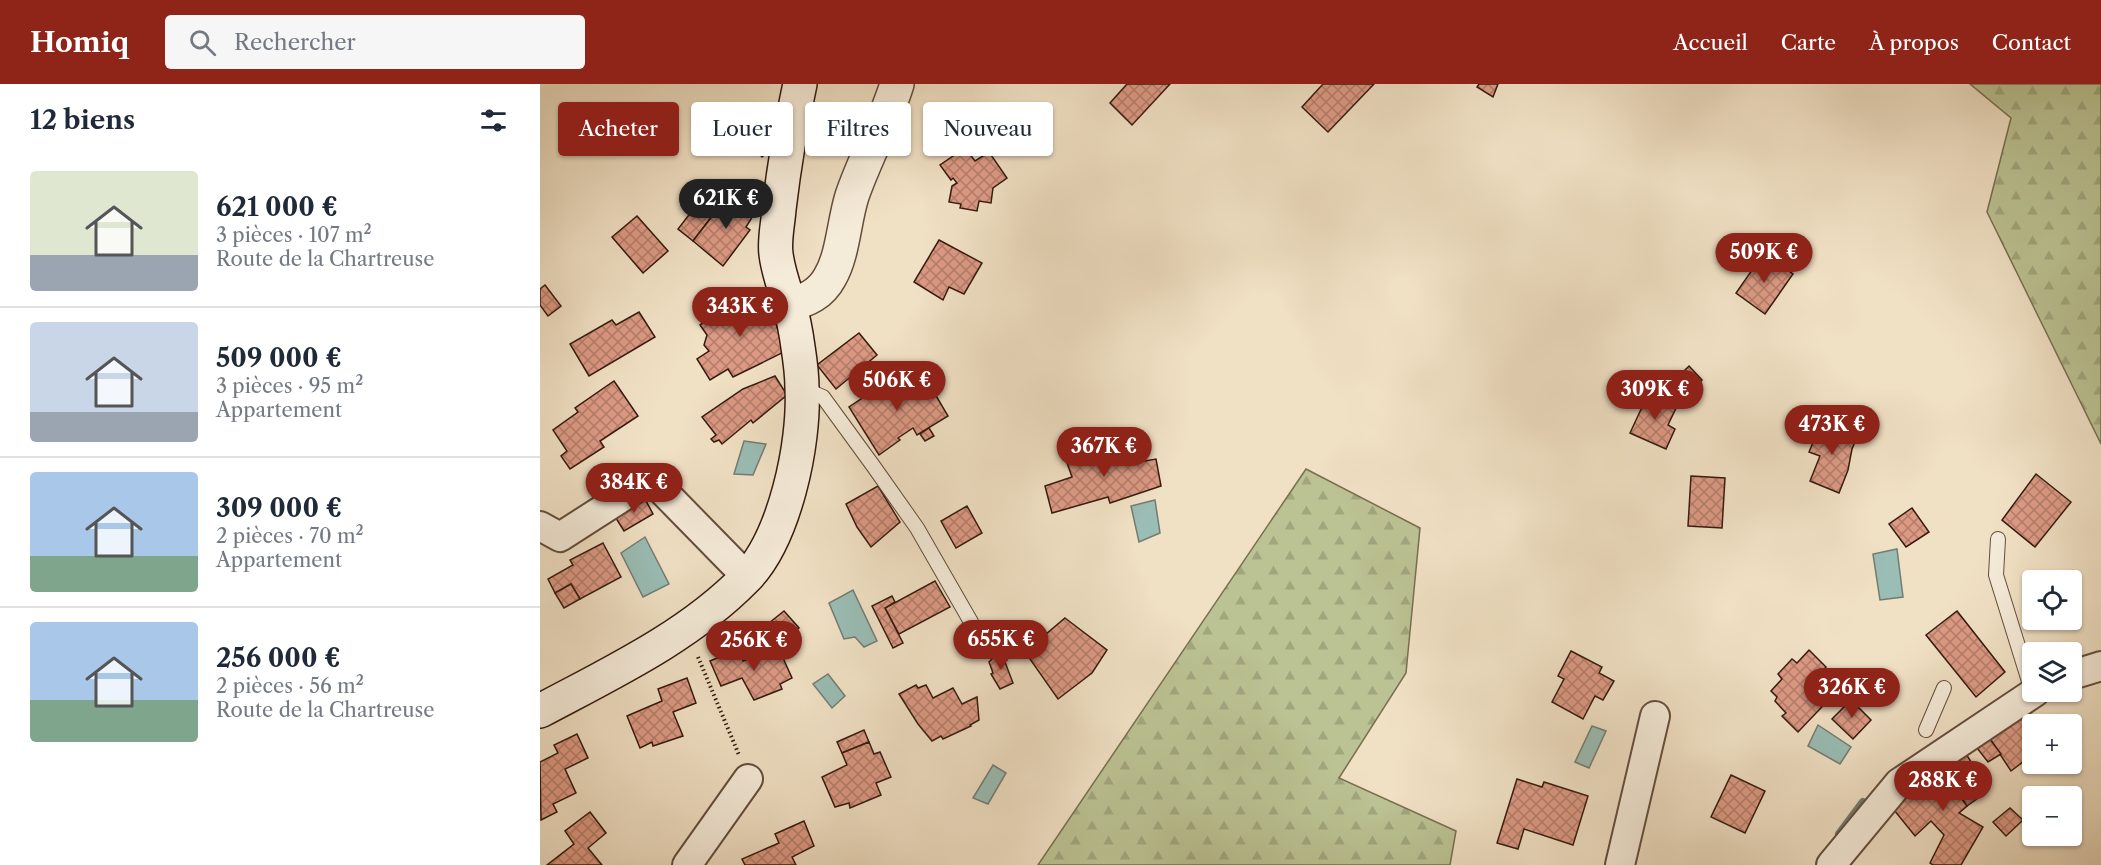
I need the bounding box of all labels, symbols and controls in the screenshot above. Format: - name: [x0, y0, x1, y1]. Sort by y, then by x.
- search box: [165, 15, 585, 69]
- text: Homiq: [30, 25, 129, 59]
- icon: search: [186, 26, 219, 59]
- text: Rechercher: [234, 29, 356, 56]
- text: Accueil: [1673, 30, 1748, 55]
- text: Carte: [1781, 30, 1836, 55]
- text: À propos: [1869, 30, 1959, 55]
- text: Contact: [1992, 30, 2071, 55]
- chip: Acheter: [558, 102, 679, 156]
- chip: Louer: [691, 102, 793, 156]
- chip: Filtres: [805, 102, 911, 156]
- chip: Nouveau: [923, 102, 1053, 156]
- text: 12 biens: [30, 104, 135, 136]
- icon: filters: [477, 104, 510, 137]
- pin: 621K €: [677, 179, 775, 230]
- text: 621K €: [693, 186, 759, 210]
- text: 621 000 €: [216, 191, 338, 223]
- icon: home: [78, 195, 150, 267]
- text: 3 pièces · 107 m²: [216, 223, 372, 247]
- pin: 509K €: [1715, 233, 1813, 284]
- text: 509K €: [1730, 240, 1798, 264]
- text: Route de la Chartreuse: [216, 247, 435, 271]
- pin: 343K €: [691, 287, 789, 338]
- text: 343K €: [706, 294, 774, 318]
- text: 509 000 €: [216, 342, 342, 374]
- icon: home: [78, 346, 150, 418]
- pin: 506K €: [848, 361, 946, 412]
- text: 506K €: [863, 368, 931, 392]
- pin: 309K €: [1606, 370, 1704, 421]
- text: 3 pièces · 95 m²: [216, 374, 363, 398]
- text: 309K €: [1620, 377, 1690, 401]
- text: Appartement: [216, 398, 342, 422]
- pin: 473K €: [1783, 405, 1881, 456]
- text: 473K €: [1799, 412, 1865, 436]
- pin: 367K €: [1055, 427, 1153, 478]
- text: 367K €: [1071, 434, 1137, 458]
- pin: 384K €: [585, 463, 683, 514]
- text: 384K €: [600, 470, 668, 494]
- text: 309 000 €: [216, 492, 342, 524]
- icon: home: [78, 496, 150, 568]
- text: 2 pièces · 70 m²: [216, 524, 364, 548]
- text: Appartement: [216, 548, 342, 572]
- map controls: [2022, 570, 2082, 846]
- button: locate: [2022, 570, 2082, 630]
- pin: 655K €: [952, 620, 1050, 671]
- pin: 256K €: [705, 621, 803, 672]
- text: 655K €: [967, 627, 1035, 651]
- text: 256K €: [720, 628, 788, 652]
- text: 256 000 €: [216, 642, 341, 674]
- button: layers: [2022, 642, 2082, 702]
- icon: home: [78, 646, 150, 718]
- pin: 326K €: [1803, 668, 1901, 719]
- text: 2 pièces · 56 m²: [216, 674, 364, 698]
- text: 326K €: [1818, 675, 1886, 699]
- text: Route de la Chartreuse: [216, 698, 435, 722]
- button: +: [2022, 714, 2082, 774]
- pin: 288K €: [1894, 761, 1992, 812]
- text: 288K €: [1908, 768, 1978, 792]
- button: −: [2022, 786, 2082, 846]

